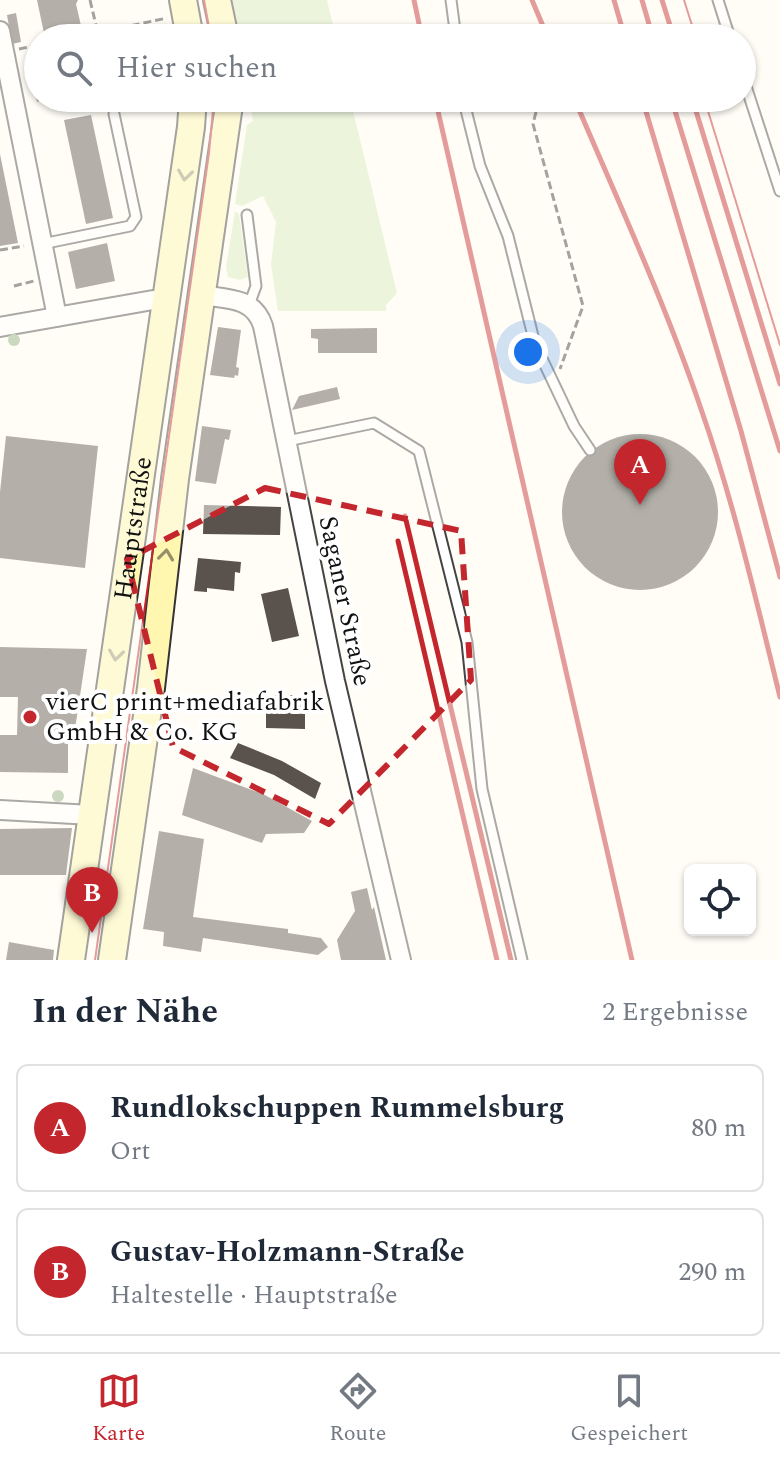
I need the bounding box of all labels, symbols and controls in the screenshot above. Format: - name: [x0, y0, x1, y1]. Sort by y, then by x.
- search box: [24, 24, 756, 112]
- text: Hier suchen: [116, 45, 277, 91]
- icon: search: [52, 46, 96, 90]
- one-way arrow: [177, 169, 194, 182]
- your location: [508, 332, 548, 372]
- pin: A: [614, 439, 666, 505]
- street label: Hauptstraße: [103, 454, 163, 603]
- street label: Saganer Straße: [307, 512, 383, 690]
- one-way arrow: [157, 548, 174, 561]
- one-way arrow: [108, 648, 125, 661]
- place label: vierC print+mediafabrik GmbH & Co. KG: [45, 682, 325, 752]
- marker: vierC print+mediafabrik GmbH & Co. KG: [21, 708, 39, 726]
- map controls: [684, 864, 756, 936]
- button: locate: [684, 864, 756, 936]
- pin: B: [66, 867, 118, 933]
- text: In der Nähe: [32, 986, 218, 1038]
- text: 2 Ergebnisse: [602, 992, 748, 1032]
- text: Rundlokschuppen Rummelsburg: [110, 1085, 565, 1131]
- text: A: [50, 1108, 70, 1148]
- text: 80 m: [691, 1108, 746, 1148]
- text: Ort: [110, 1131, 151, 1171]
- text: Gustav-Holzmann-Straße: [110, 1229, 465, 1275]
- text: B: [51, 1252, 69, 1292]
- text: 290 m: [678, 1252, 746, 1292]
- text: Haltestelle · Hauptstraße: [110, 1275, 398, 1315]
- tab: Karte: [92, 1369, 145, 1450]
- tab: Route: [329, 1369, 386, 1450]
- tab: Gespeichert: [570, 1369, 688, 1450]

